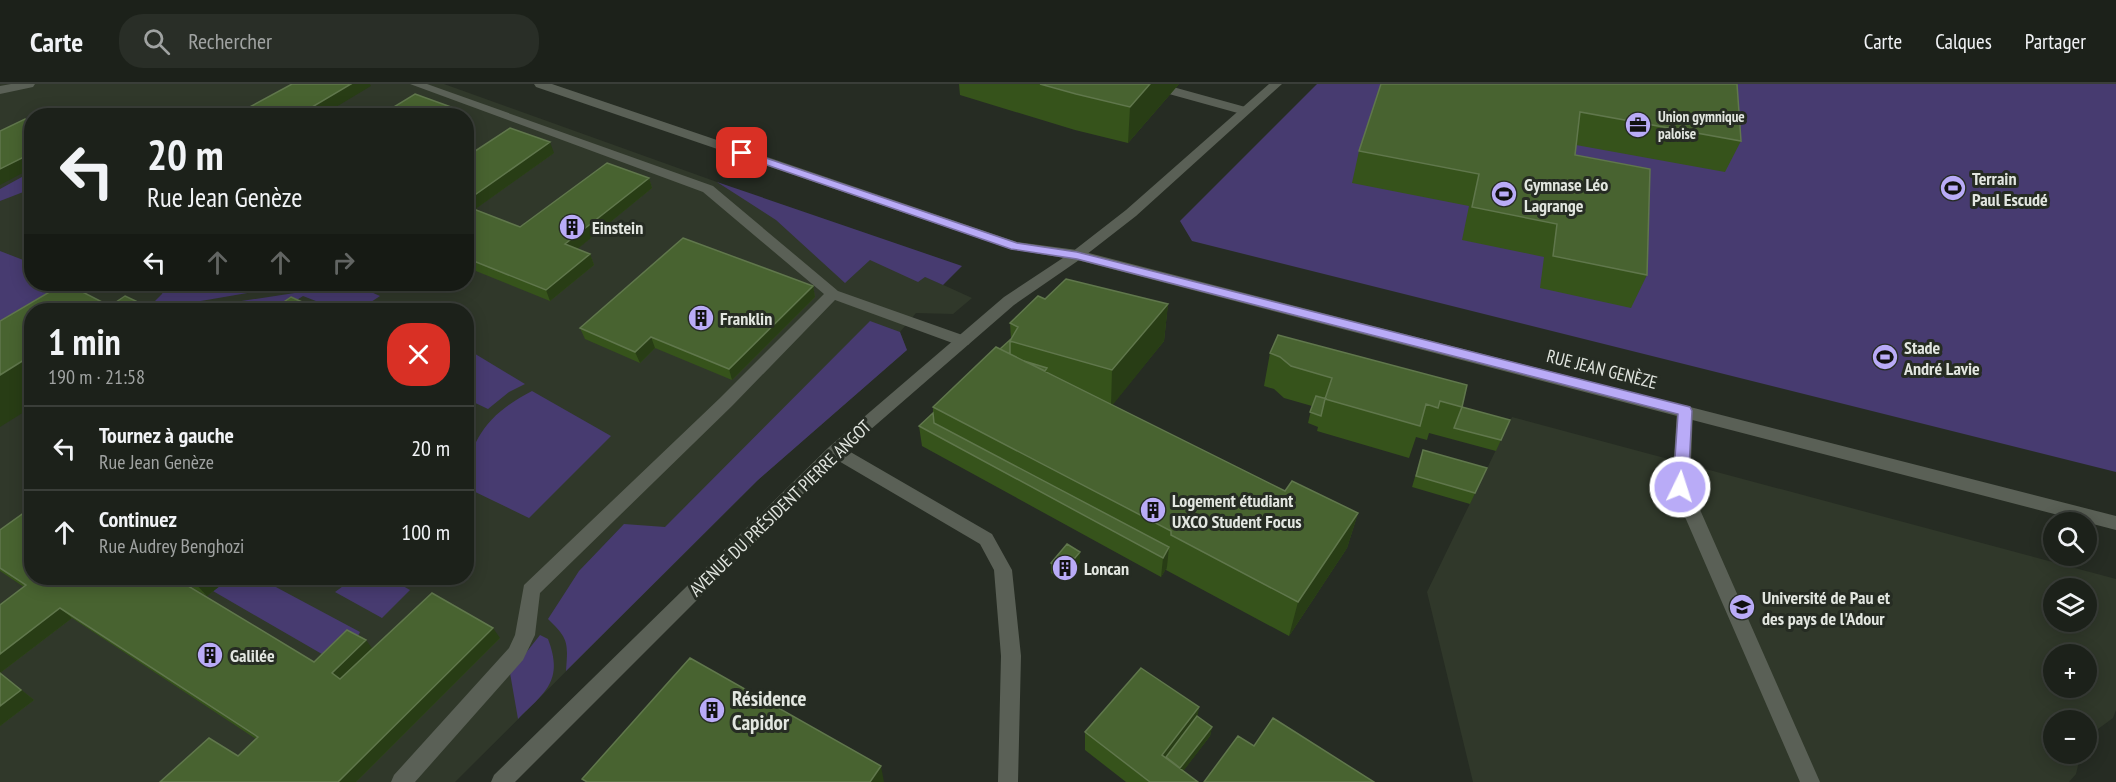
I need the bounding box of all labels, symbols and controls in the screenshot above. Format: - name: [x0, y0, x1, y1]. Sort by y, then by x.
- search box: [119, 14, 539, 68]
- text: Carte: [30, 23, 83, 60]
- icon: search: [140, 25, 173, 58]
- text: Rechercher: [188, 27, 272, 55]
- text: Carte: [1864, 28, 1902, 55]
- text: Calques: [1935, 28, 1992, 55]
- text: Partager: [2025, 28, 2086, 55]
- place label: Union gymnique paloise: [1658, 107, 1745, 143]
- office icon: Union gymnique paloise: [1623, 110, 1653, 140]
- text: 20 m: [147, 127, 224, 182]
- pin: [716, 127, 767, 178]
- icon: left: [48, 132, 126, 210]
- icon: arrive: [725, 136, 758, 169]
- place label: Terrain Paul Escudé: [1972, 167, 2048, 211]
- place label: Gymnase Léo Lagrange: [1524, 173, 1608, 217]
- sports icon: Terrain Paul Escudé: [1938, 173, 1968, 203]
- sports icon: Gymnase Léo Lagrange: [1489, 179, 1519, 209]
- text: Rue Jean Genèze: [147, 180, 302, 214]
- building icon: Einstein: [557, 212, 587, 242]
- place label: Einstein: [592, 216, 643, 239]
- icon: left: [138, 246, 171, 279]
- icon: ahead: [201, 246, 234, 279]
- icon: ahead: [264, 246, 297, 279]
- icon: right: [327, 246, 360, 279]
- building icon: Franklin: [686, 303, 716, 333]
- place label: Franklin: [720, 307, 772, 330]
- text: 1 min: [48, 318, 121, 365]
- button: close: [387, 323, 450, 386]
- place label: Stade André Lavie: [1903, 336, 1980, 380]
- sports icon: Stade André Lavie: [1870, 342, 1900, 372]
- street label: RUE JEAN GENÈZE: [1544, 344, 1660, 394]
- text: 190 m · 21:58: [48, 364, 145, 390]
- street label: AVENUE DU PRÉSIDENT PIERRE ANGOT: [684, 415, 876, 601]
- text: Tournez à gauche: [99, 421, 234, 449]
- icon: left: [48, 432, 81, 465]
- text: 20 m: [411, 434, 450, 462]
- text: Rue Jean Genèze: [99, 449, 214, 475]
- position arrow: [1648, 455, 1712, 519]
- place label: Logement étudiant UXCO Student Focus: [1172, 489, 1301, 533]
- building icon: Logement étudiant UXCO Student Focus: [1138, 495, 1168, 525]
- text: Continuez: [99, 505, 177, 533]
- map controls: [2043, 512, 2097, 764]
- button: search: [2043, 512, 2097, 566]
- icon: ahead: [48, 516, 81, 549]
- text: 100 m: [401, 518, 450, 546]
- text: Rue Audrey Benghozi: [99, 533, 244, 559]
- building icon: Loncan: [1050, 553, 1080, 583]
- place label: Loncan: [1084, 557, 1129, 580]
- button: layers: [2043, 578, 2097, 632]
- place label: Université de Pau et des pays de l'Adour: [1762, 586, 1891, 630]
- school or university icon: Université de Pau et des pays de l'Adour: [1727, 592, 1757, 622]
- building icon: Galilée: [195, 640, 225, 670]
- place label: Galilée: [230, 644, 275, 667]
- button: +: [2043, 644, 2097, 698]
- place label: Résidence Capidor: [732, 685, 807, 736]
- building icon: Résidence Capidor: [697, 695, 727, 725]
- button: −: [2043, 710, 2097, 764]

